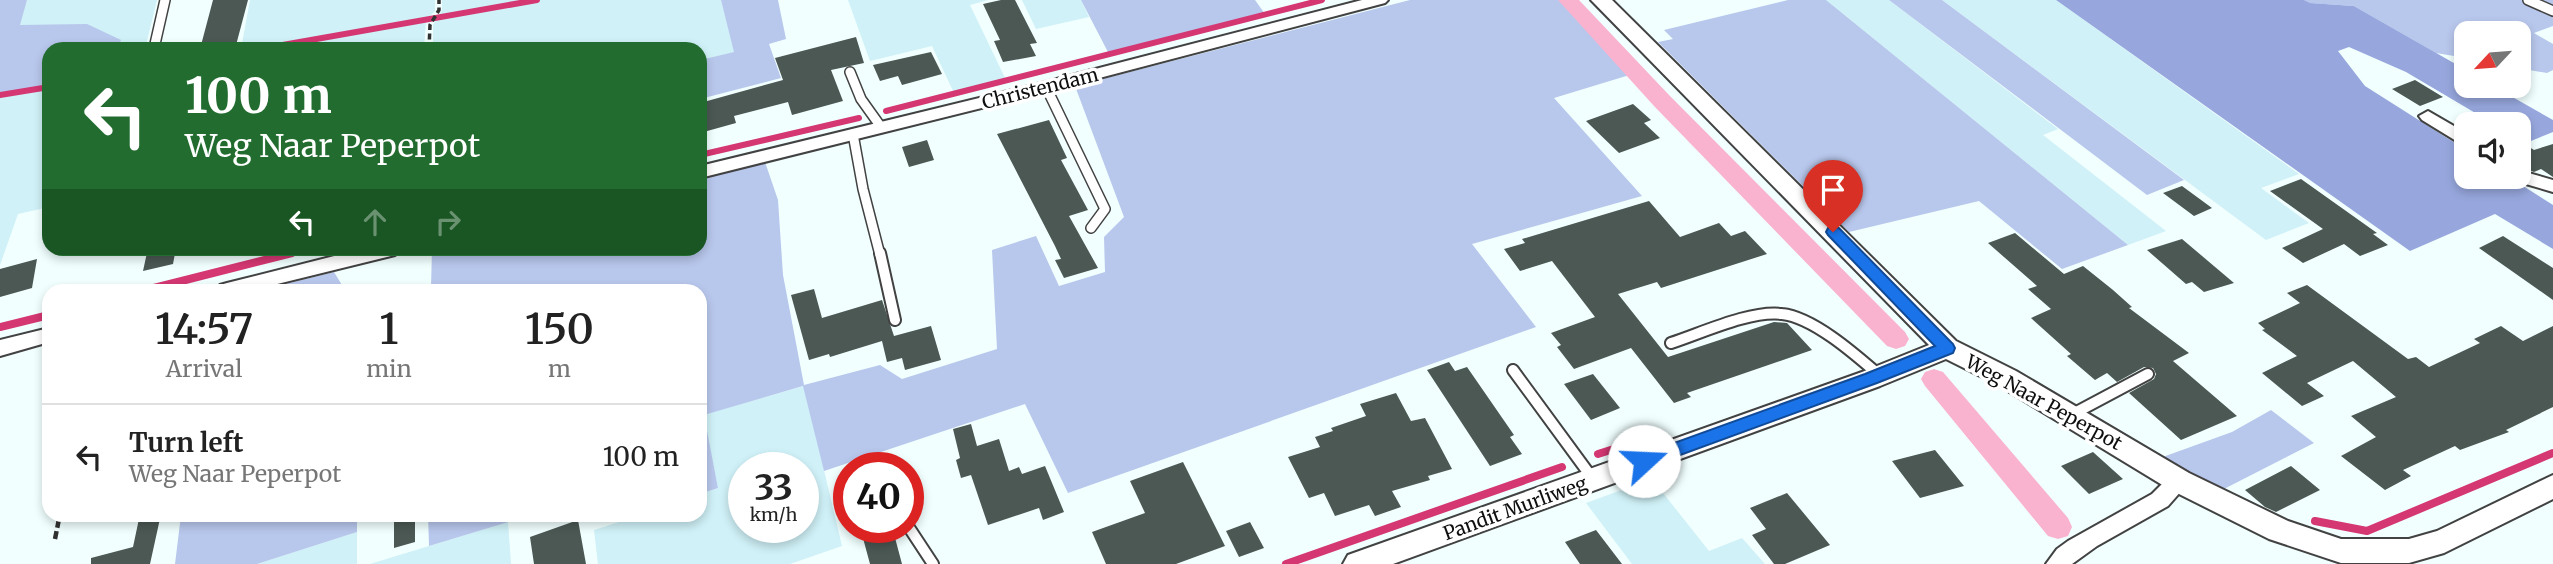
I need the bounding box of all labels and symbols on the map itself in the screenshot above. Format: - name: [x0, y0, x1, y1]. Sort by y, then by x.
- north arrow: [2454, 21, 2530, 98]
- street label: Christendam: [979, 62, 1101, 114]
- pin: [1803, 160, 1863, 232]
- street label: Weg Naar Peperpot: [1961, 349, 2127, 455]
- position arrow: [1607, 424, 1681, 498]
- speed limit sign: 40: [833, 452, 924, 543]
- street label: Pandit Murliweg: [1440, 471, 1591, 545]

